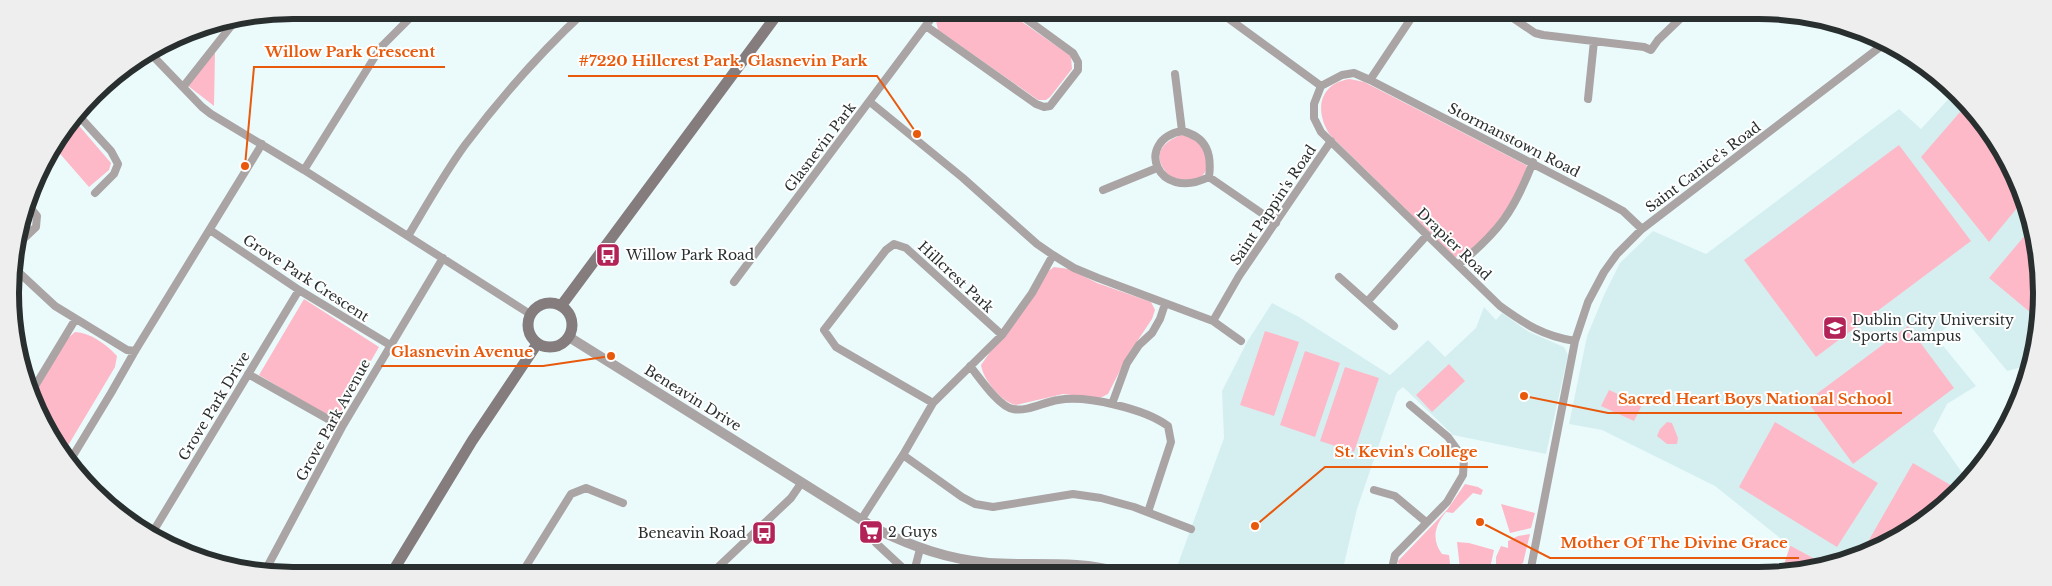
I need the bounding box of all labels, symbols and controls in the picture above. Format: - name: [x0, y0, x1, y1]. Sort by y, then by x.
- callout: Willow Park Crescent: [254, 37, 445, 67]
- text: Willow Park Crescent: [264, 42, 436, 61]
- callout: #7220 Hillcrest Park, Glasnevin Park: [568, 46, 877, 76]
- text: #7220 Hillcrest Park, Glasnevin Park: [578, 51, 869, 70]
- street label: Glasnevin Park: [780, 98, 860, 195]
- street label: Stormanstown Road: [1445, 99, 1584, 181]
- street label: Saint Canice's Road: [1642, 117, 1765, 216]
- street label: Saint Pappin's Road: [1226, 141, 1320, 269]
- street label: Drapier Road: [1413, 204, 1495, 284]
- street label: Grove Park Crescent: [240, 230, 373, 326]
- street label: Hillcrest Park: [914, 237, 998, 317]
- bus stop icon: Willow Park Road: [595, 242, 621, 268]
- place label: Willow Park Road: [625, 246, 755, 264]
- place label: Dublin City University Sports Campus: [1852, 311, 2014, 345]
- school or university icon: Dublin City University Sports Campus: [1822, 315, 1848, 341]
- callout: Glasnevin Avenue: [381, 336, 543, 366]
- text: Glasnevin Avenue: [391, 342, 533, 361]
- street label: Grove Park Drive: [174, 348, 254, 464]
- street label: Grove Park Avenue: [292, 356, 374, 484]
- street label: Beneavin Drive: [641, 361, 745, 435]
- callout: Sacred Heart Boys National School: [1608, 383, 1902, 413]
- text: Sacred Heart Boys National School: [1618, 389, 1893, 408]
- callout: St. Kevin's College: [1325, 437, 1488, 467]
- text: St. Kevin's College: [1335, 442, 1478, 461]
- supermarket icon: 2 Guys: [858, 519, 884, 545]
- bus stop icon: Beneavin Road: [751, 520, 777, 546]
- place label: 2 Guys: [888, 523, 937, 541]
- place label: Beneavin Road: [638, 524, 747, 542]
- callout: Mother Of The Divine Grace: [1550, 528, 1799, 558]
- text: Mother Of The Divine Grace: [1560, 533, 1788, 552]

